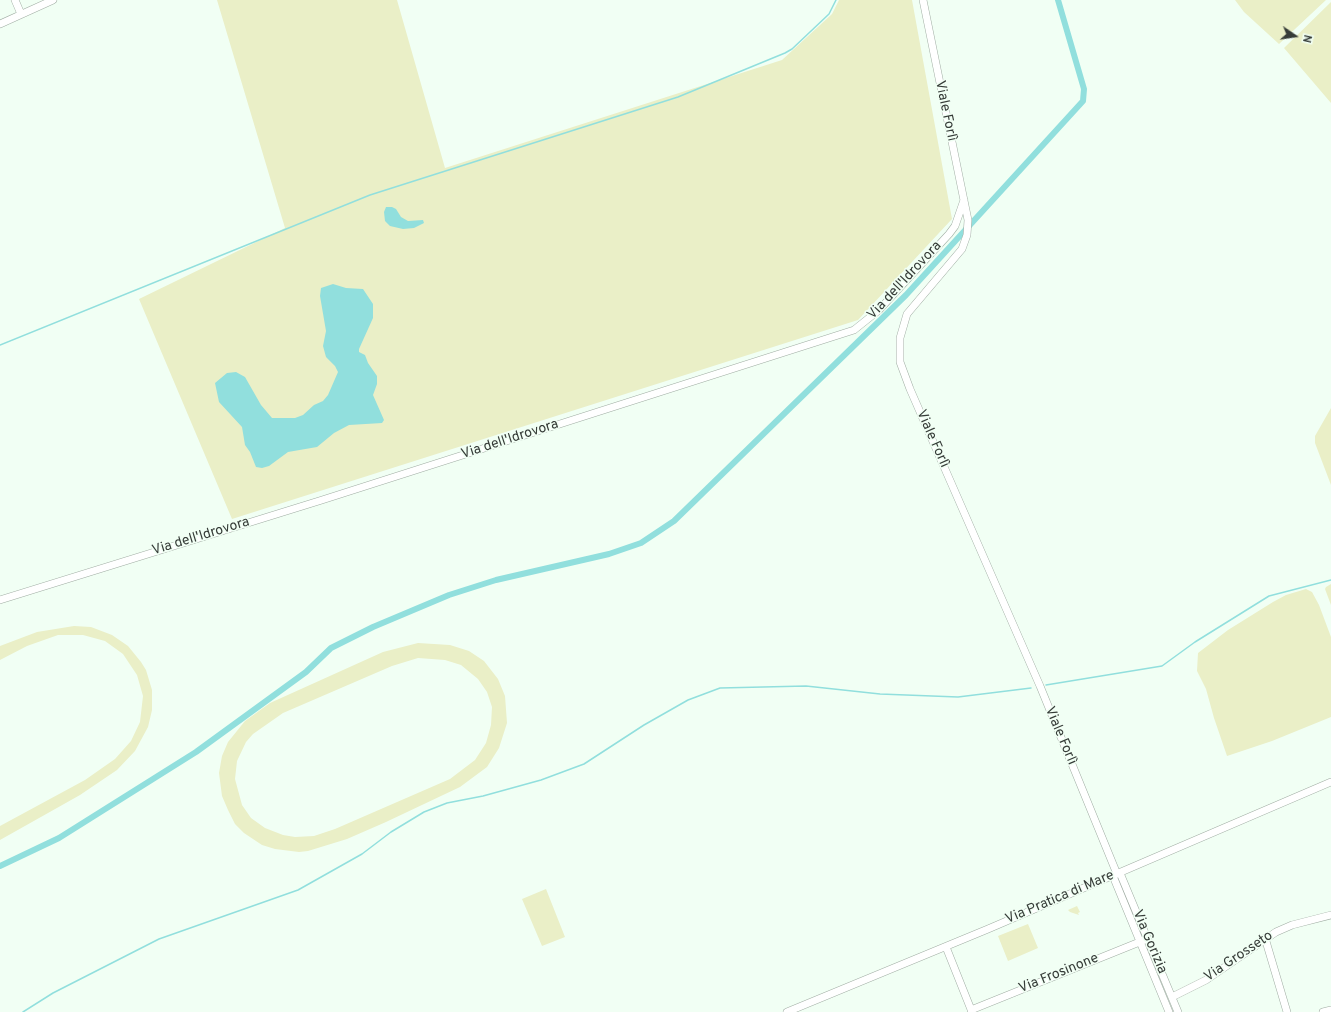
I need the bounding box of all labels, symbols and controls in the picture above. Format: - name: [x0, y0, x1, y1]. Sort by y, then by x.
- north arrow: [1275, 16, 1315, 56]
- text: N: [1299, 33, 1314, 44]
- street label: Viale Forlì: [930, 79, 960, 143]
- street label: Via dell'Idrovora: [864, 238, 946, 324]
- street label: Viale Forlì: [912, 407, 952, 471]
- street label: Via dell'Idrovora: [459, 416, 561, 464]
- street label: Via dell'Idrovora: [150, 514, 252, 560]
- street label: Viale Forlì: [1040, 704, 1080, 768]
- street label: Via Pratica di Mare: [1003, 868, 1117, 928]
- street label: Via Gorizia: [1128, 908, 1170, 976]
- street label: Via Grosseto: [1202, 928, 1276, 986]
- street label: Via Frosinone: [1017, 950, 1101, 998]

